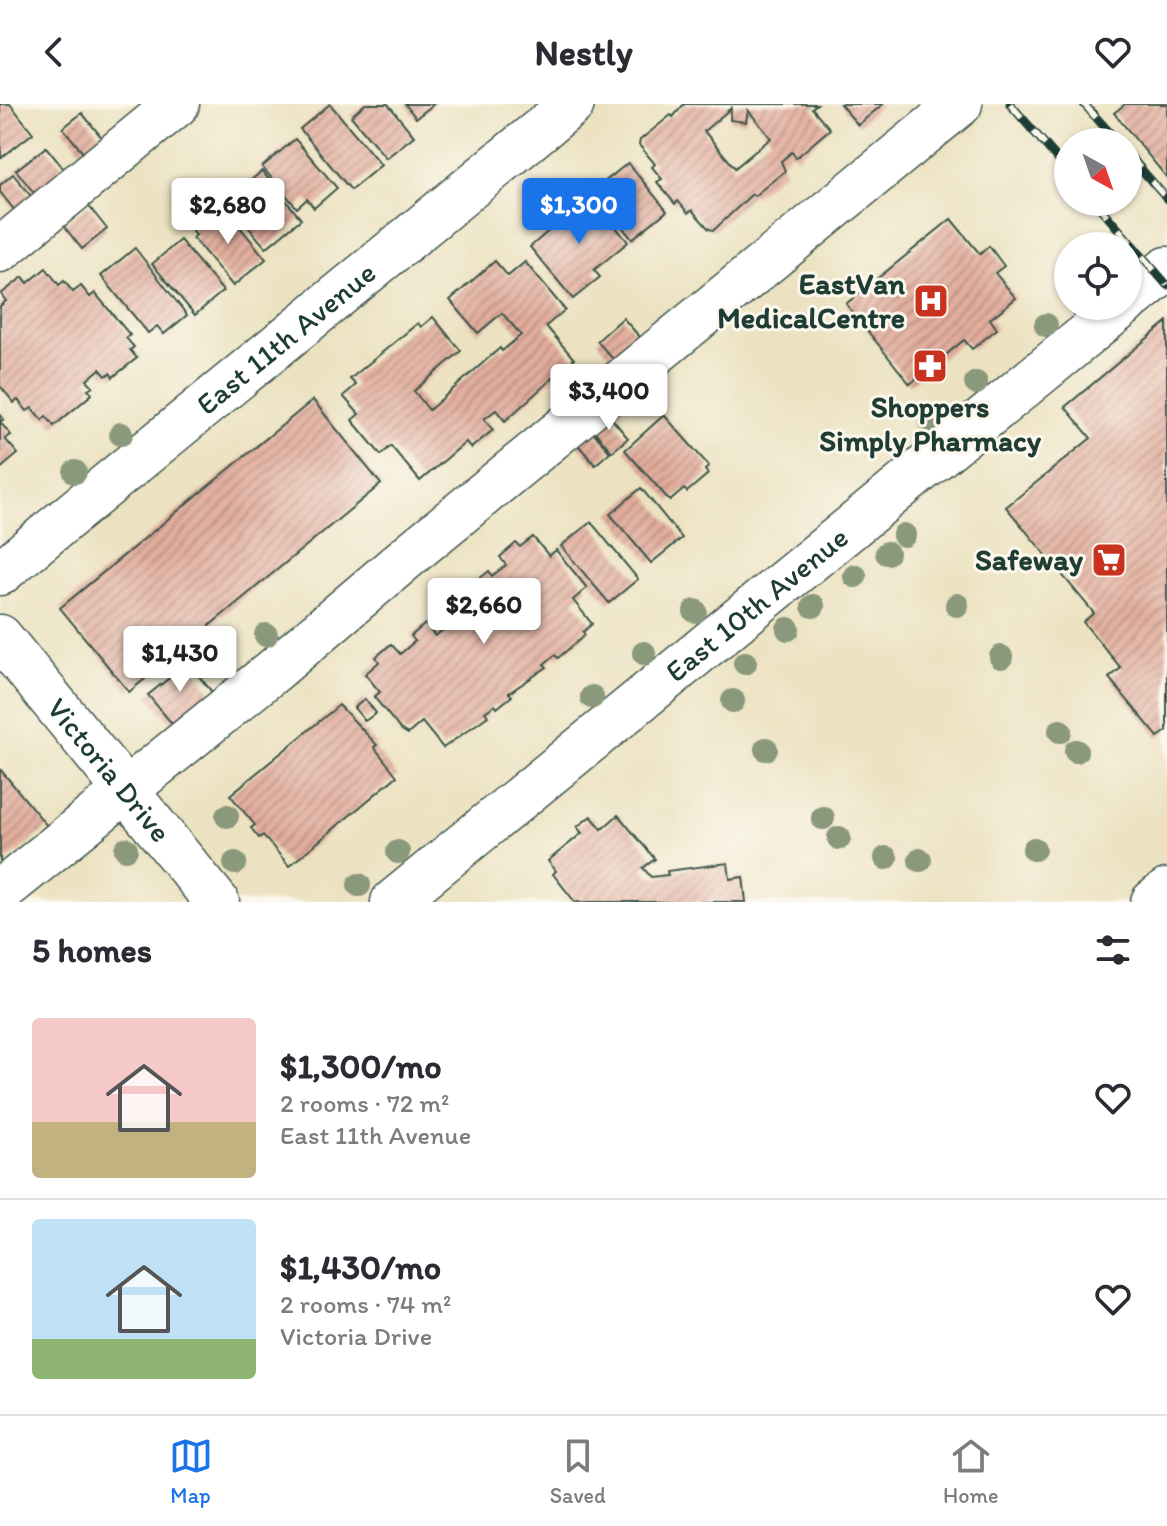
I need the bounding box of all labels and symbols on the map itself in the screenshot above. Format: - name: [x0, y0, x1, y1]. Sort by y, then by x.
- north arrow: [1054, 128, 1142, 216]
- pin: $2,680: [163, 178, 293, 246]
- pin: $1,300: [514, 178, 644, 246]
- street label: East 11th Avenue: [189, 254, 383, 422]
- place label: EastVan MedicalCentre: [717, 265, 905, 336]
- hospital icon: EastVan MedicalCentre: [912, 282, 950, 320]
- pharmacy icon: Shoppers Simply Pharmacy: [911, 347, 949, 385]
- pin: $3,400: [544, 364, 674, 432]
- place label: Shoppers Simply Pharmacy: [819, 388, 1042, 459]
- street label: East 10th Avenue: [658, 518, 856, 690]
- place label: Safeway: [975, 541, 1084, 578]
- supermarket icon: Safeway: [1090, 541, 1128, 579]
- pin: $2,660: [419, 578, 549, 646]
- pin: $1,430: [115, 626, 245, 694]
- street label: Victoria Drive: [39, 690, 179, 849]

